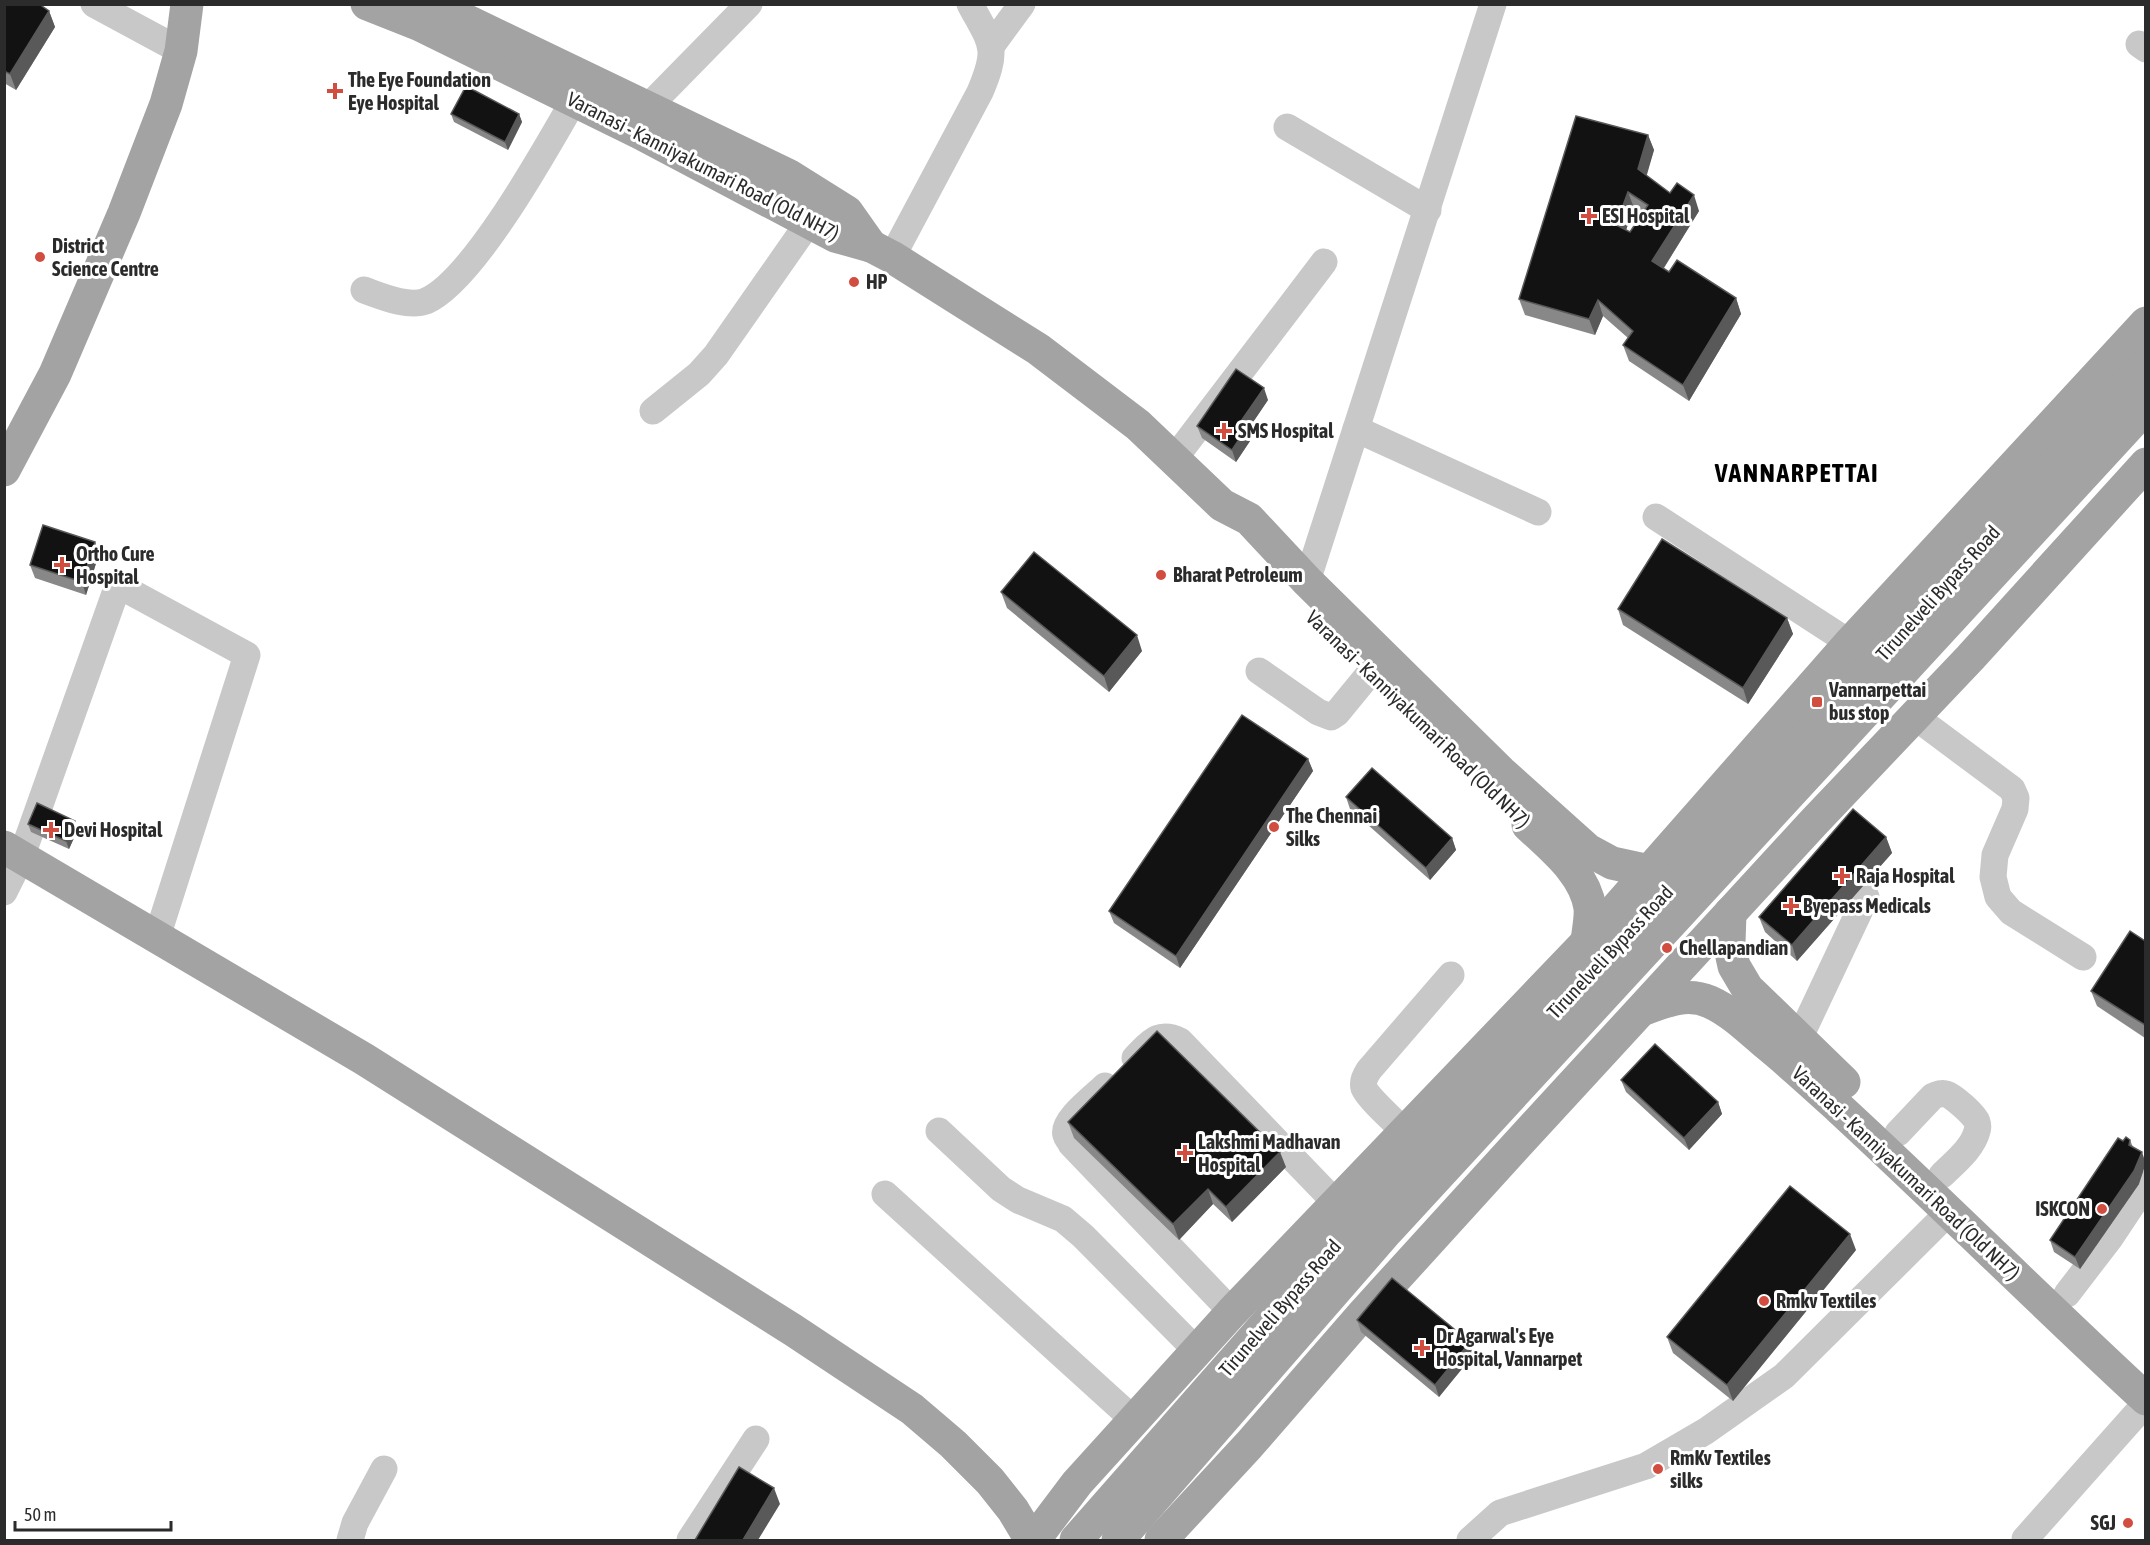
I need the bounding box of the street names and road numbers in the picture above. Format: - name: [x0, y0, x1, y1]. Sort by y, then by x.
- street label: Varanasi - Kanniyakumari Road (Old NH7): [563, 87, 843, 244]
- street label: Tirunelveli Bypass Road: [1871, 520, 2004, 665]
- street label: Varanasi - Kanniyakumari Road (Old NH7): [1302, 605, 1535, 832]
- street label: Tirunelveli Bypass Road: [1542, 880, 1677, 1023]
- street label: Varanasi - Kanniyakumari Road (Old NH7): [1788, 1061, 2025, 1284]
- street label: Tirunelveli Bypass Road: [1214, 1235, 1345, 1381]

